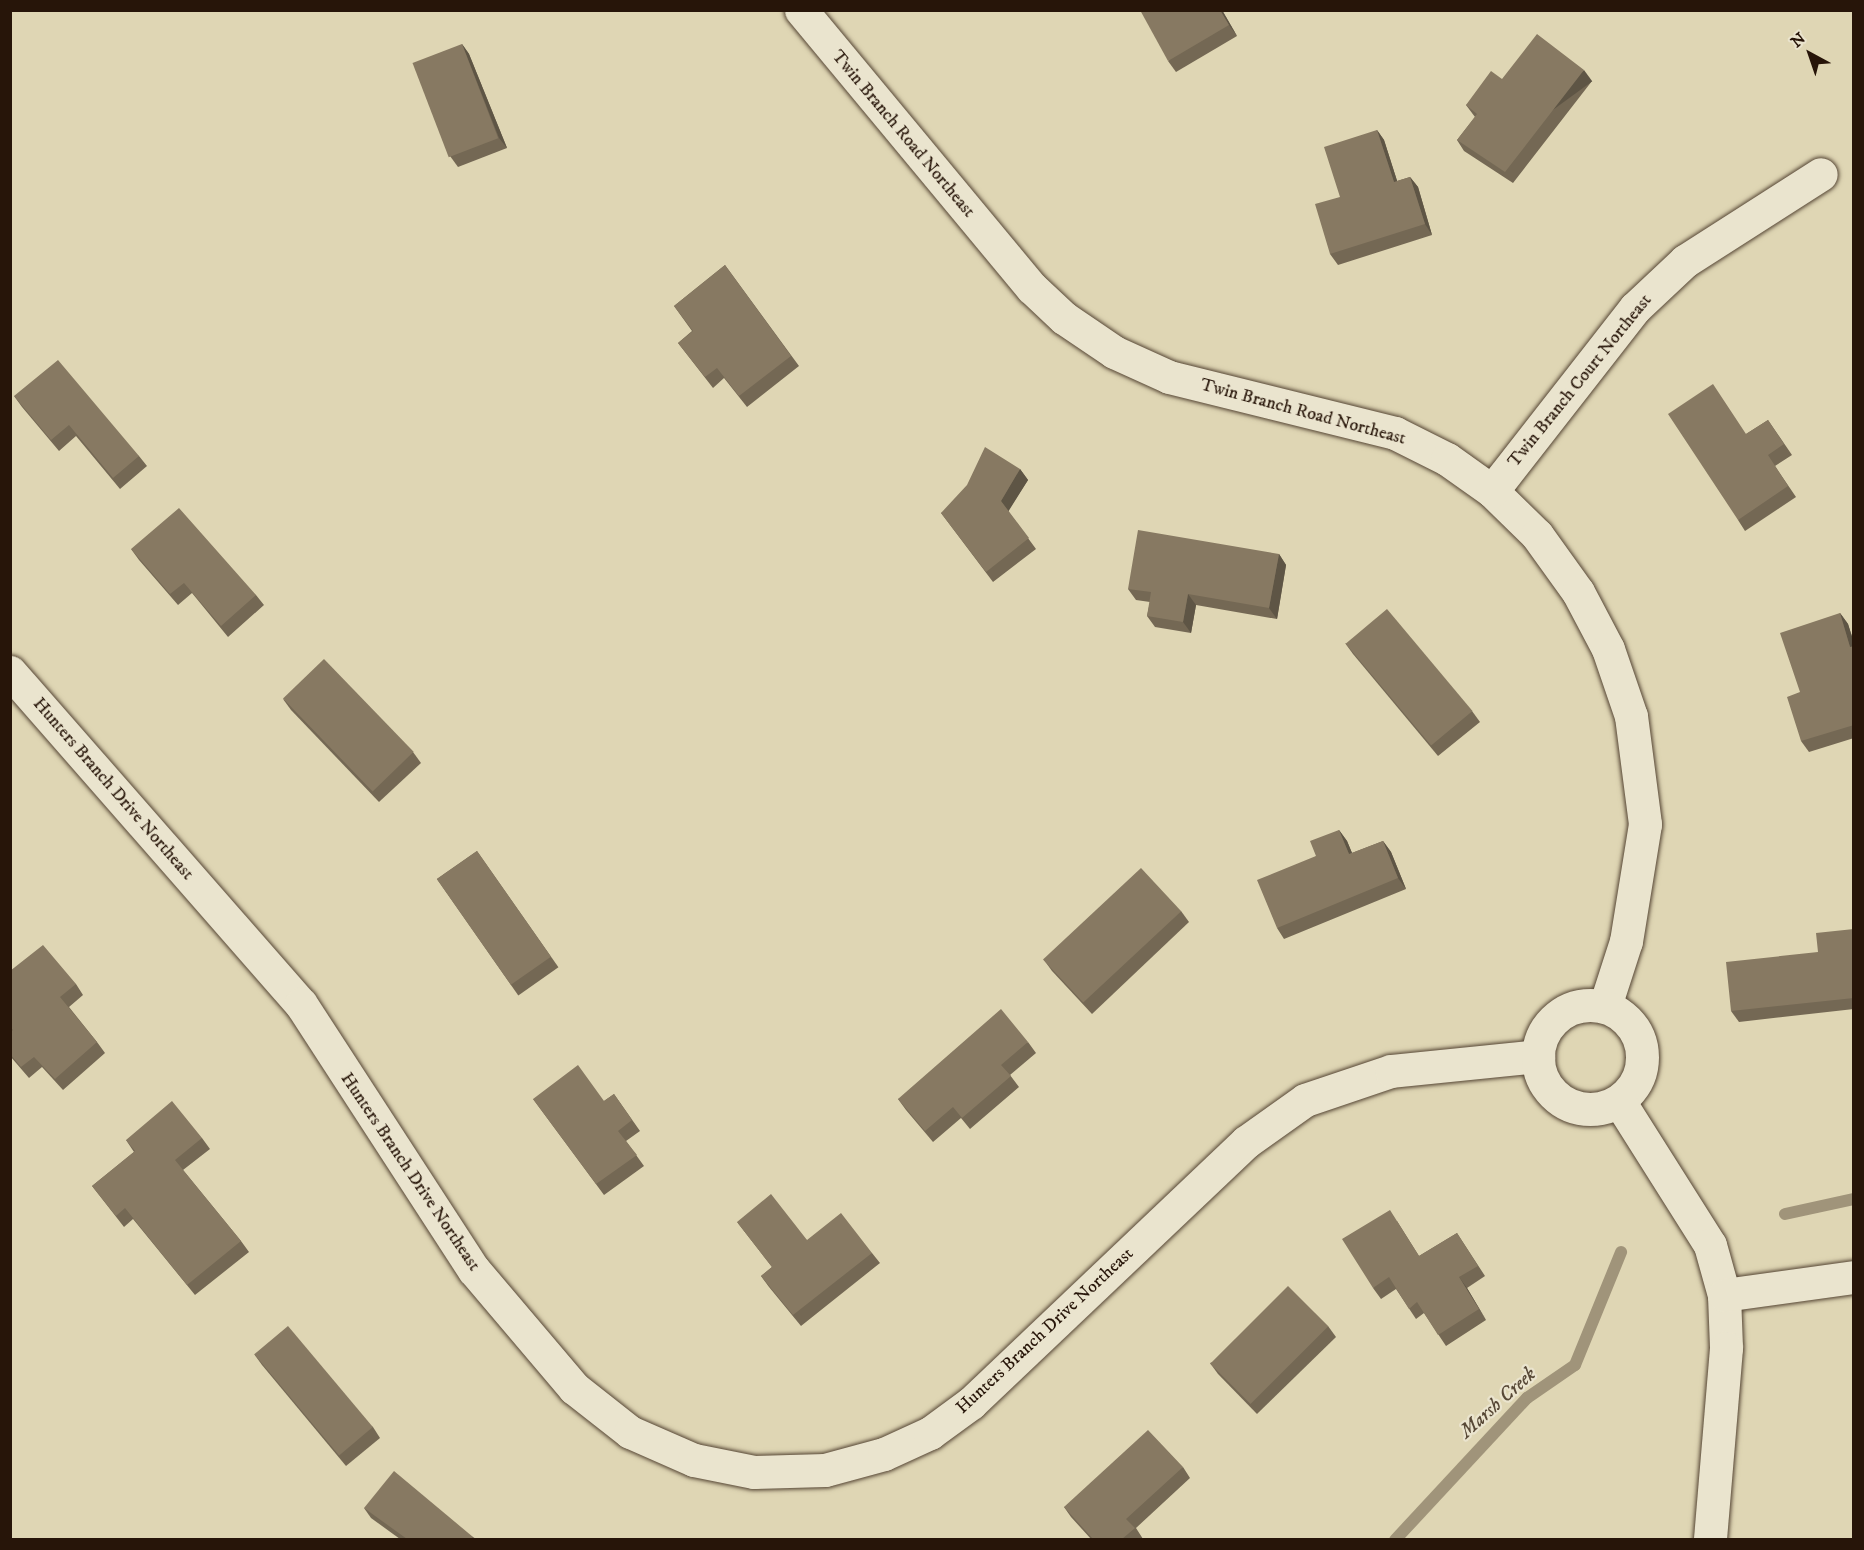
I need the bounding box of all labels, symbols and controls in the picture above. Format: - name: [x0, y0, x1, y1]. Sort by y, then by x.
- north arrow: [1780, 24, 1840, 84]
- text: N: [1787, 28, 1810, 52]
- street label: Twin Branch Road Northeast: [827, 46, 979, 222]
- street label: Twin Branch Court Northeast: [1504, 290, 1656, 472]
- street label: Twin Branch Road Northeast: [1198, 374, 1408, 450]
- street label: Hunters Branch Drive Northeast: [28, 693, 198, 885]
- street label: Hunters Branch Drive Northeast: [336, 1069, 484, 1275]
- street label: Hunters Branch Drive Northeast: [952, 1243, 1138, 1419]
- water label: Marsh Creek: [1455, 1362, 1541, 1444]

